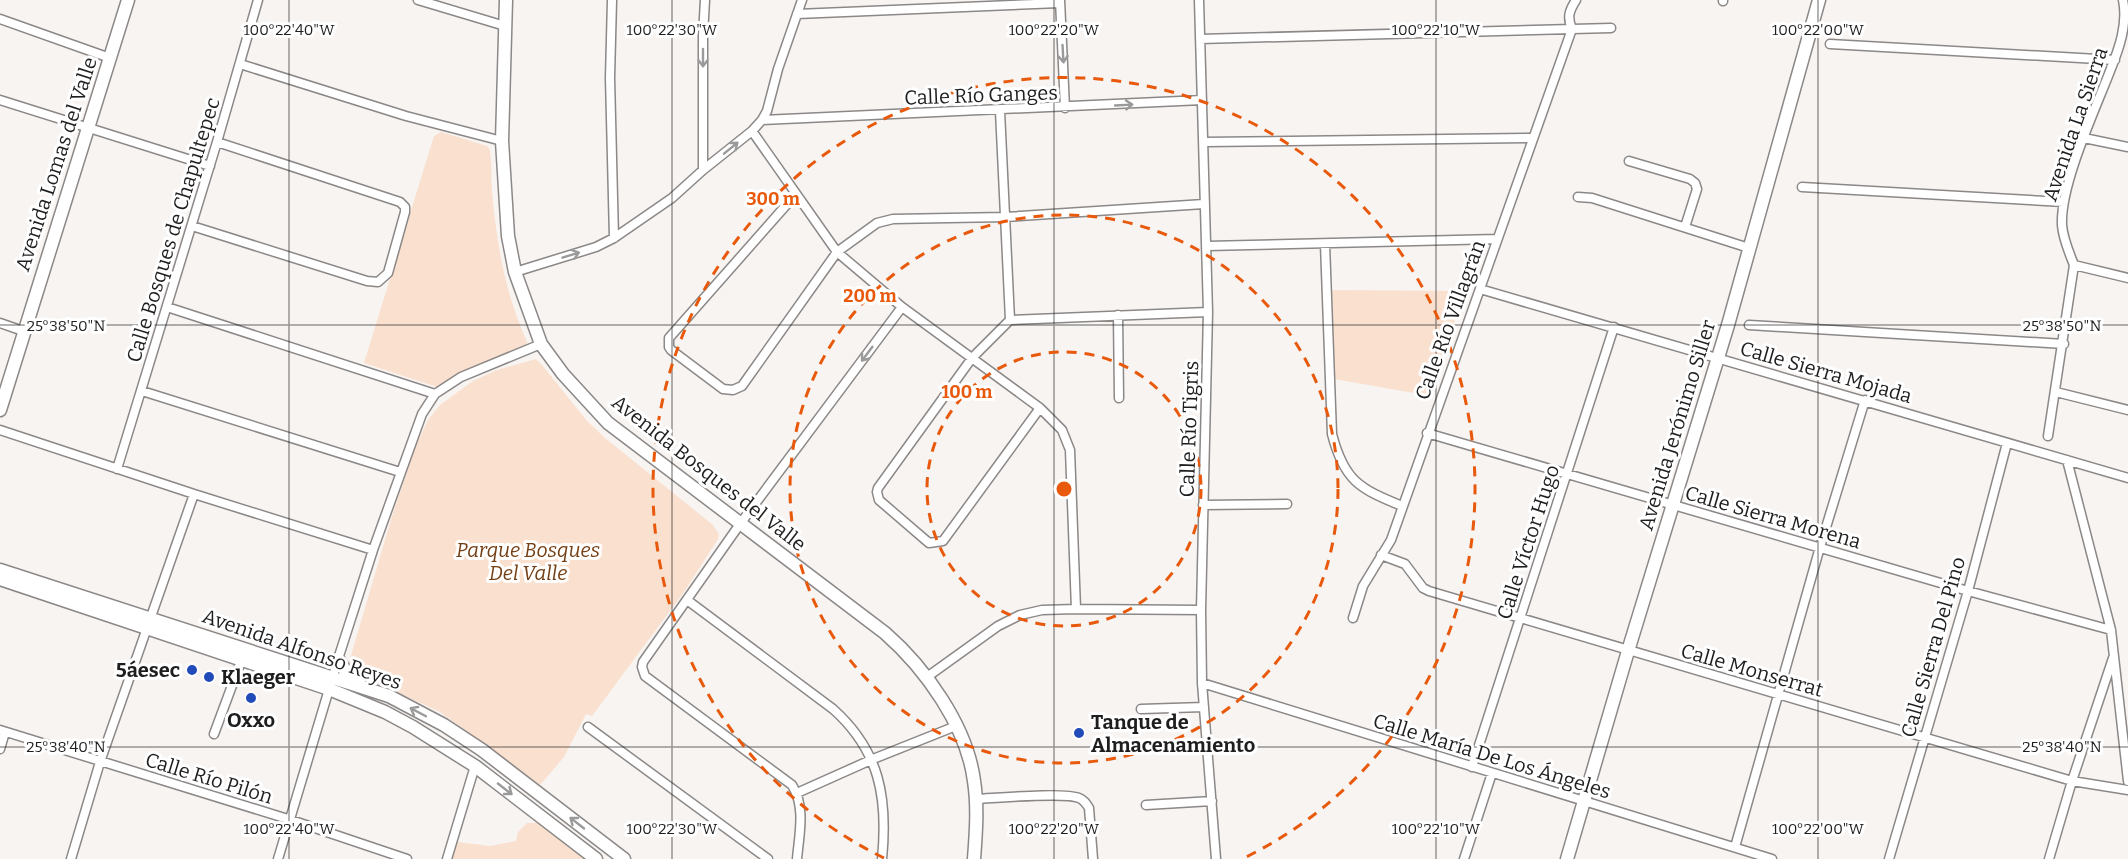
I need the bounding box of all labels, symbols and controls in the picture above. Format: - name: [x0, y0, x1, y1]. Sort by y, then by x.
- text: 100°22'40"W: [243, 21, 335, 39]
- text: 100°22'30"W: [627, 21, 718, 39]
- text: 100°22'20"W: [1009, 21, 1100, 39]
- text: 100°22'10"W: [1392, 21, 1481, 39]
- text: 100°22'00"W: [1772, 21, 1865, 39]
- one-way arrow: [1057, 43, 1068, 63]
- street label: Avenida La Sierra: [2037, 44, 2113, 204]
- one-way arrow: [697, 48, 709, 68]
- street label: Avenida Lomas del Valle: [10, 54, 102, 274]
- street label: Calle Río Ganges: [904, 80, 1058, 110]
- street label: Calle Bosques de Chapultepec: [121, 95, 225, 365]
- one-way arrow: [1113, 99, 1133, 110]
- one-way arrow: [723, 141, 739, 154]
- text: 300 m: [746, 188, 800, 210]
- street label: Calle Río Villagrán: [1410, 237, 1490, 403]
- one-way arrow: [561, 249, 580, 260]
- text: 200 m: [843, 285, 897, 307]
- text: 25°38'50"N: [27, 317, 105, 335]
- street label: Avenida Jerónimo Siller: [1634, 317, 1720, 533]
- text: 25°38'50"N: [2023, 317, 2101, 335]
- street label: Calle Sierra Mojada: [1737, 336, 1915, 409]
- one-way arrow: [861, 346, 873, 362]
- street label: Calle Río Tigris: [1175, 360, 1203, 498]
- text: 100 m: [941, 381, 993, 403]
- street label: Avenida Bosques del Valle: [607, 390, 811, 556]
- street label: Calle Víctor Hugo: [1492, 462, 1564, 622]
- centre of rings: [1054, 479, 1074, 499]
- street label: Calle Sierra Morena: [1682, 480, 1864, 554]
- park label: Parque Bosques Del Valle: [456, 538, 600, 585]
- street label: Calle Sierra Del Pino: [1896, 554, 1970, 740]
- street label: Avenida Alfonso Reyes: [199, 604, 405, 694]
- street label: Calle Monserrat: [1678, 638, 1826, 702]
- place label: 5áesec: [116, 658, 180, 682]
- marker: 5áesec: [185, 663, 199, 677]
- place label: Klaeger: [221, 665, 296, 689]
- marker: Klaeger: [202, 670, 216, 684]
- marker: Oxxo: [244, 691, 258, 705]
- one-way arrow: [409, 705, 427, 717]
- place label: Oxxo: [227, 708, 275, 732]
- street label: Calle María De Los Ángeles: [1370, 708, 1614, 804]
- place label: Tanque de Almacenamiento: [1091, 710, 1255, 757]
- marker: Tanque de Almacenamiento: [1072, 726, 1086, 740]
- text: 25°38'40"N: [26, 738, 106, 756]
- text: 25°38'40"N: [2022, 738, 2102, 756]
- street label: Calle Río Pilón: [142, 747, 276, 809]
- one-way arrow: [496, 782, 512, 795]
- one-way arrow: [570, 817, 586, 830]
- text: 100°22'40"W: [243, 820, 335, 838]
- text: 100°22'30"W: [627, 820, 718, 838]
- text: 100°22'20"W: [1009, 820, 1100, 838]
- text: 100°22'10"W: [1392, 820, 1481, 838]
- text: 100°22'00"W: [1772, 820, 1865, 838]

